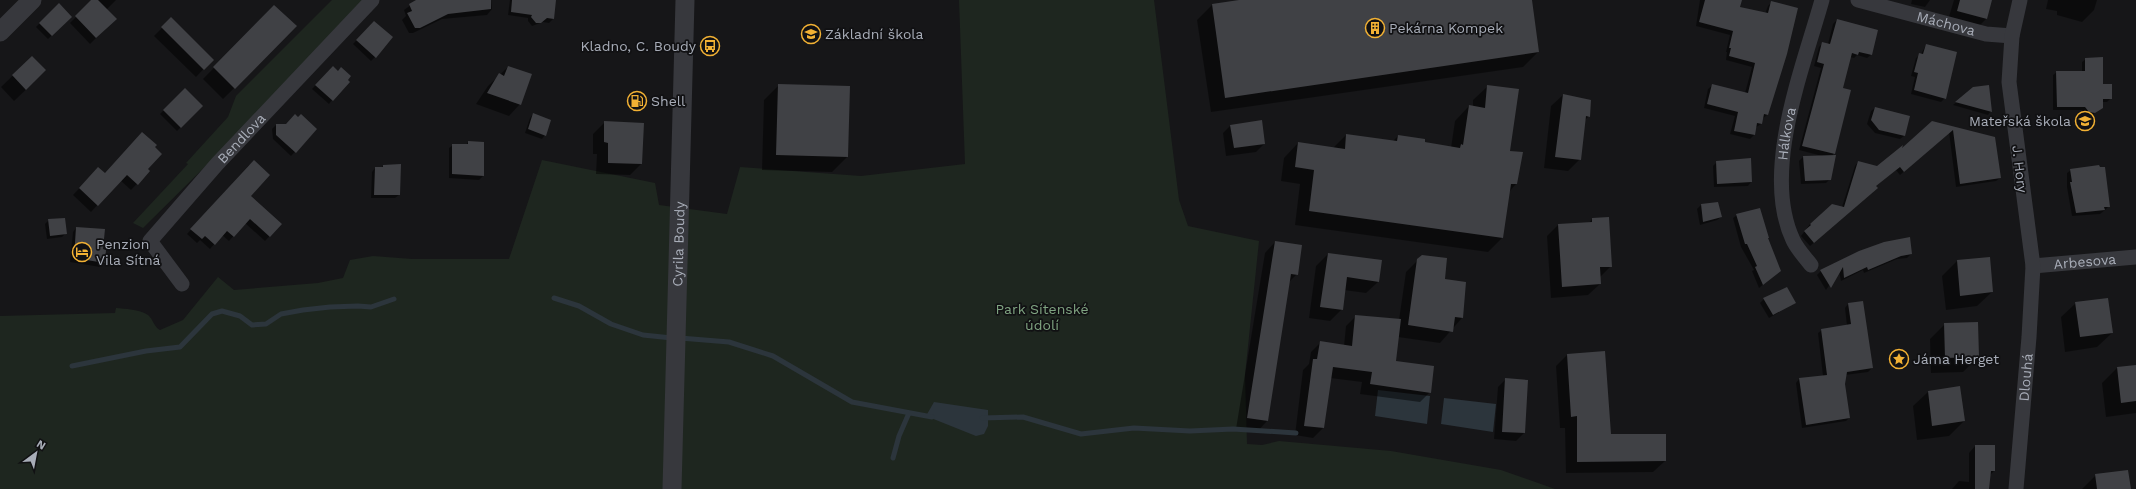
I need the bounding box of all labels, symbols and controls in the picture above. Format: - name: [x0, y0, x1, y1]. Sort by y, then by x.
- street label: Máchova: [1915, 8, 1977, 39]
- building icon: Pekárna Kompek: [1364, 17, 1386, 39]
- place label: Pekárna Kompek: [1389, 20, 1503, 36]
- school or university icon: Základní škola: [800, 23, 822, 45]
- place label: Základní škola: [825, 26, 924, 42]
- bus stop icon: Kladno, C. Boudy: [699, 35, 721, 57]
- place label: Kladno, C. Boudy: [580, 38, 697, 54]
- fuel station icon: Shell: [626, 90, 648, 112]
- place label: Shell: [651, 93, 686, 109]
- street label: Hálkova: [1774, 106, 1799, 161]
- street label: Bendlova: [214, 110, 269, 167]
- school or university icon: Mateřská škola: [2074, 110, 2096, 132]
- place label: Mateřská škola: [1969, 113, 2071, 129]
- street label: J. Hory: [2009, 144, 2031, 194]
- street label: Cyrila Boudy: [669, 201, 688, 287]
- place label: Penzion Vila Sítná: [96, 236, 161, 268]
- hotel icon: Penzion Vila Sítná: [71, 241, 93, 263]
- street label: Arbesova: [2053, 251, 2117, 272]
- park label: Park Sítenské údolí: [996, 301, 1088, 333]
- place icon: Jáma Herget: [1888, 348, 1910, 370]
- place label: Jáma Herget: [1913, 351, 1999, 367]
- street label: Dlouhá: [2016, 353, 2036, 402]
- north arrow: [16, 433, 56, 473]
- text: N: [34, 437, 48, 453]

